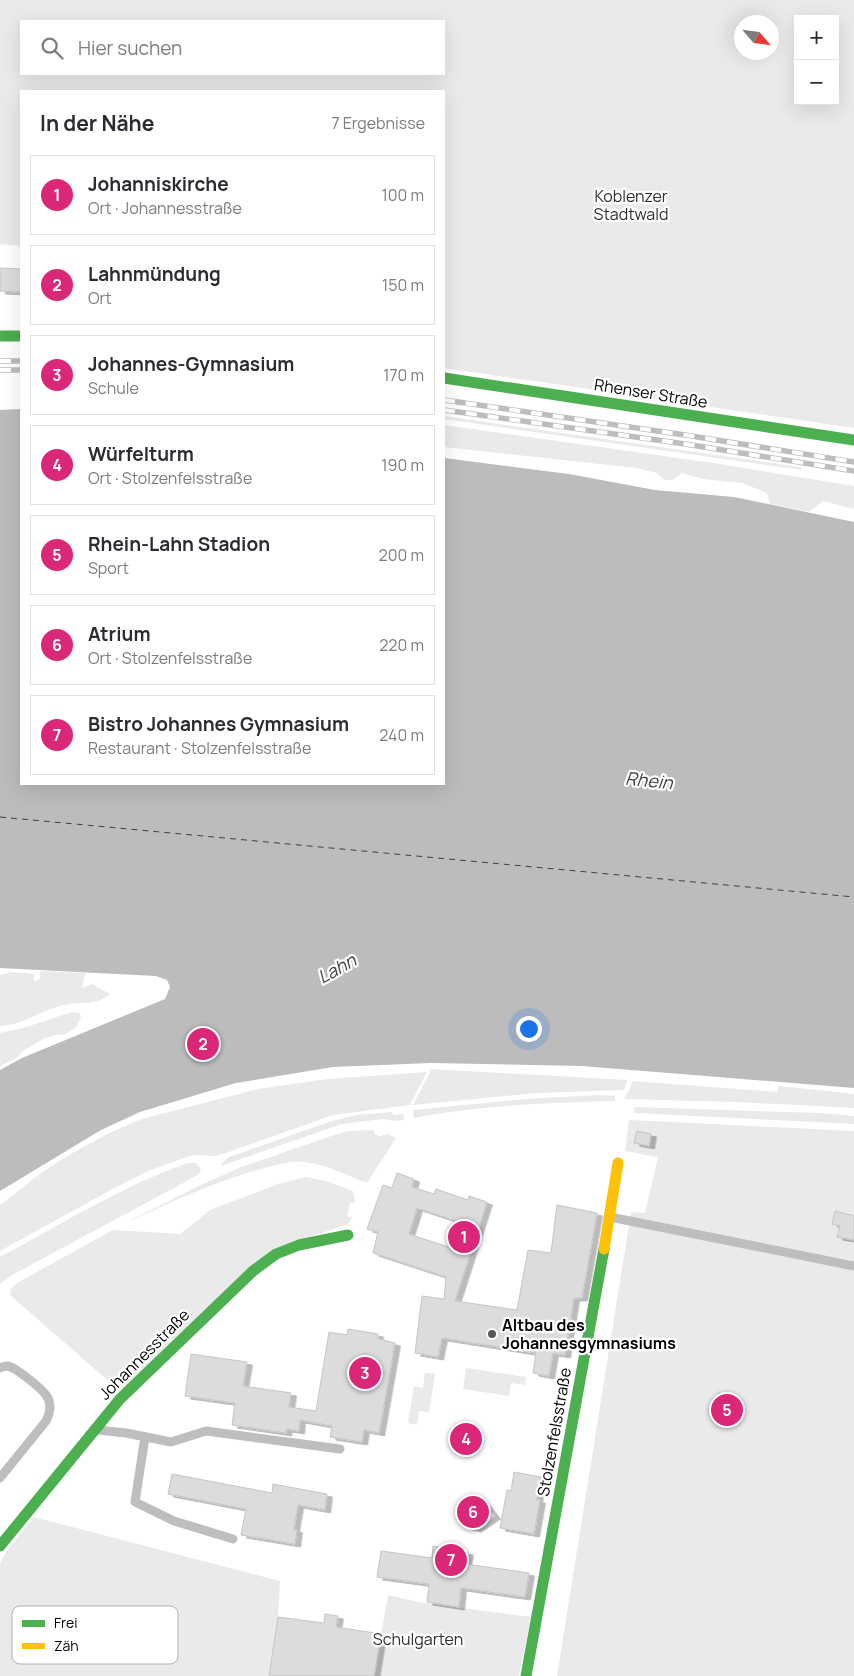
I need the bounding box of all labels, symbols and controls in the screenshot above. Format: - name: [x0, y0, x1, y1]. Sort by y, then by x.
- north arrow: [734, 15, 779, 60]
- map controls: [794, 15, 839, 105]
- button: +: [794, 15, 839, 60]
- search box: [20, 20, 445, 75]
- icon: search: [38, 34, 66, 62]
- text: Hier suchen: [78, 35, 182, 61]
- button: −: [794, 60, 839, 105]
- text: In der Nähe: [40, 109, 154, 137]
- text: 7 Ergebnisse: [332, 112, 425, 134]
- text: Johanniskirche: [88, 171, 229, 197]
- text: 1: [53, 184, 61, 206]
- text: 100 m: [381, 184, 424, 206]
- park label: Koblenzer Stadtwald: [594, 185, 668, 225]
- text: Ort · Johannesstraße: [88, 197, 242, 219]
- text: Lahnmündung: [88, 261, 221, 287]
- text: 2: [52, 274, 62, 296]
- text: 150 m: [382, 274, 424, 296]
- text: Ort: [88, 287, 112, 309]
- text: Johannes-Gymnasium: [88, 351, 294, 377]
- text: 3: [52, 364, 62, 386]
- text: 170 m: [383, 364, 424, 386]
- street label: Rhenser Straße: [593, 373, 709, 413]
- text: Schule: [88, 377, 139, 399]
- text: Würfelturm: [88, 441, 194, 467]
- text: 4: [52, 454, 62, 476]
- text: 190 m: [381, 454, 424, 476]
- text: Ort · Stolzenfelsstraße: [88, 467, 252, 489]
- text: Rhein-Lahn Stadion: [88, 531, 270, 557]
- text: 5: [52, 544, 62, 566]
- text: 200 m: [379, 544, 424, 566]
- text: Sport: [88, 557, 129, 579]
- text: Atrium: [88, 621, 150, 647]
- text: 6: [52, 634, 62, 656]
- text: 220 m: [379, 634, 424, 656]
- text: Ort · Stolzenfelsstraße: [88, 647, 252, 669]
- text: Bistro Johannes Gymnasium: [88, 711, 349, 737]
- text: 7: [53, 724, 61, 746]
- text: 240 m: [379, 724, 424, 746]
- text: Restaurant · Stolzenfelsstraße: [88, 737, 311, 759]
- water label: Rhein: [624, 766, 675, 795]
- water label: Lahn: [313, 947, 361, 988]
- your location: [516, 1016, 542, 1042]
- pin: 2: [187, 1025, 219, 1063]
- pin: 1: [448, 1218, 480, 1256]
- street label: Johannesstraße: [94, 1304, 194, 1404]
- place label: Altbau des Johannesgymnasiums: [502, 1314, 676, 1354]
- marker: Altbau des Johannesgymnasiums: [486, 1328, 498, 1340]
- pin: 3: [349, 1354, 381, 1392]
- street label: Stolzenfelsstraße: [532, 1366, 576, 1498]
- pin: 5: [711, 1391, 743, 1429]
- pin: 4: [450, 1420, 482, 1458]
- pin: 6: [457, 1493, 489, 1531]
- pin: 7: [435, 1541, 467, 1579]
- legend: [12, 1606, 178, 1664]
- text: Frei: [54, 1613, 77, 1632]
- park label: Schulgarten: [373, 1628, 463, 1650]
- text: Zäh: [54, 1636, 79, 1655]

